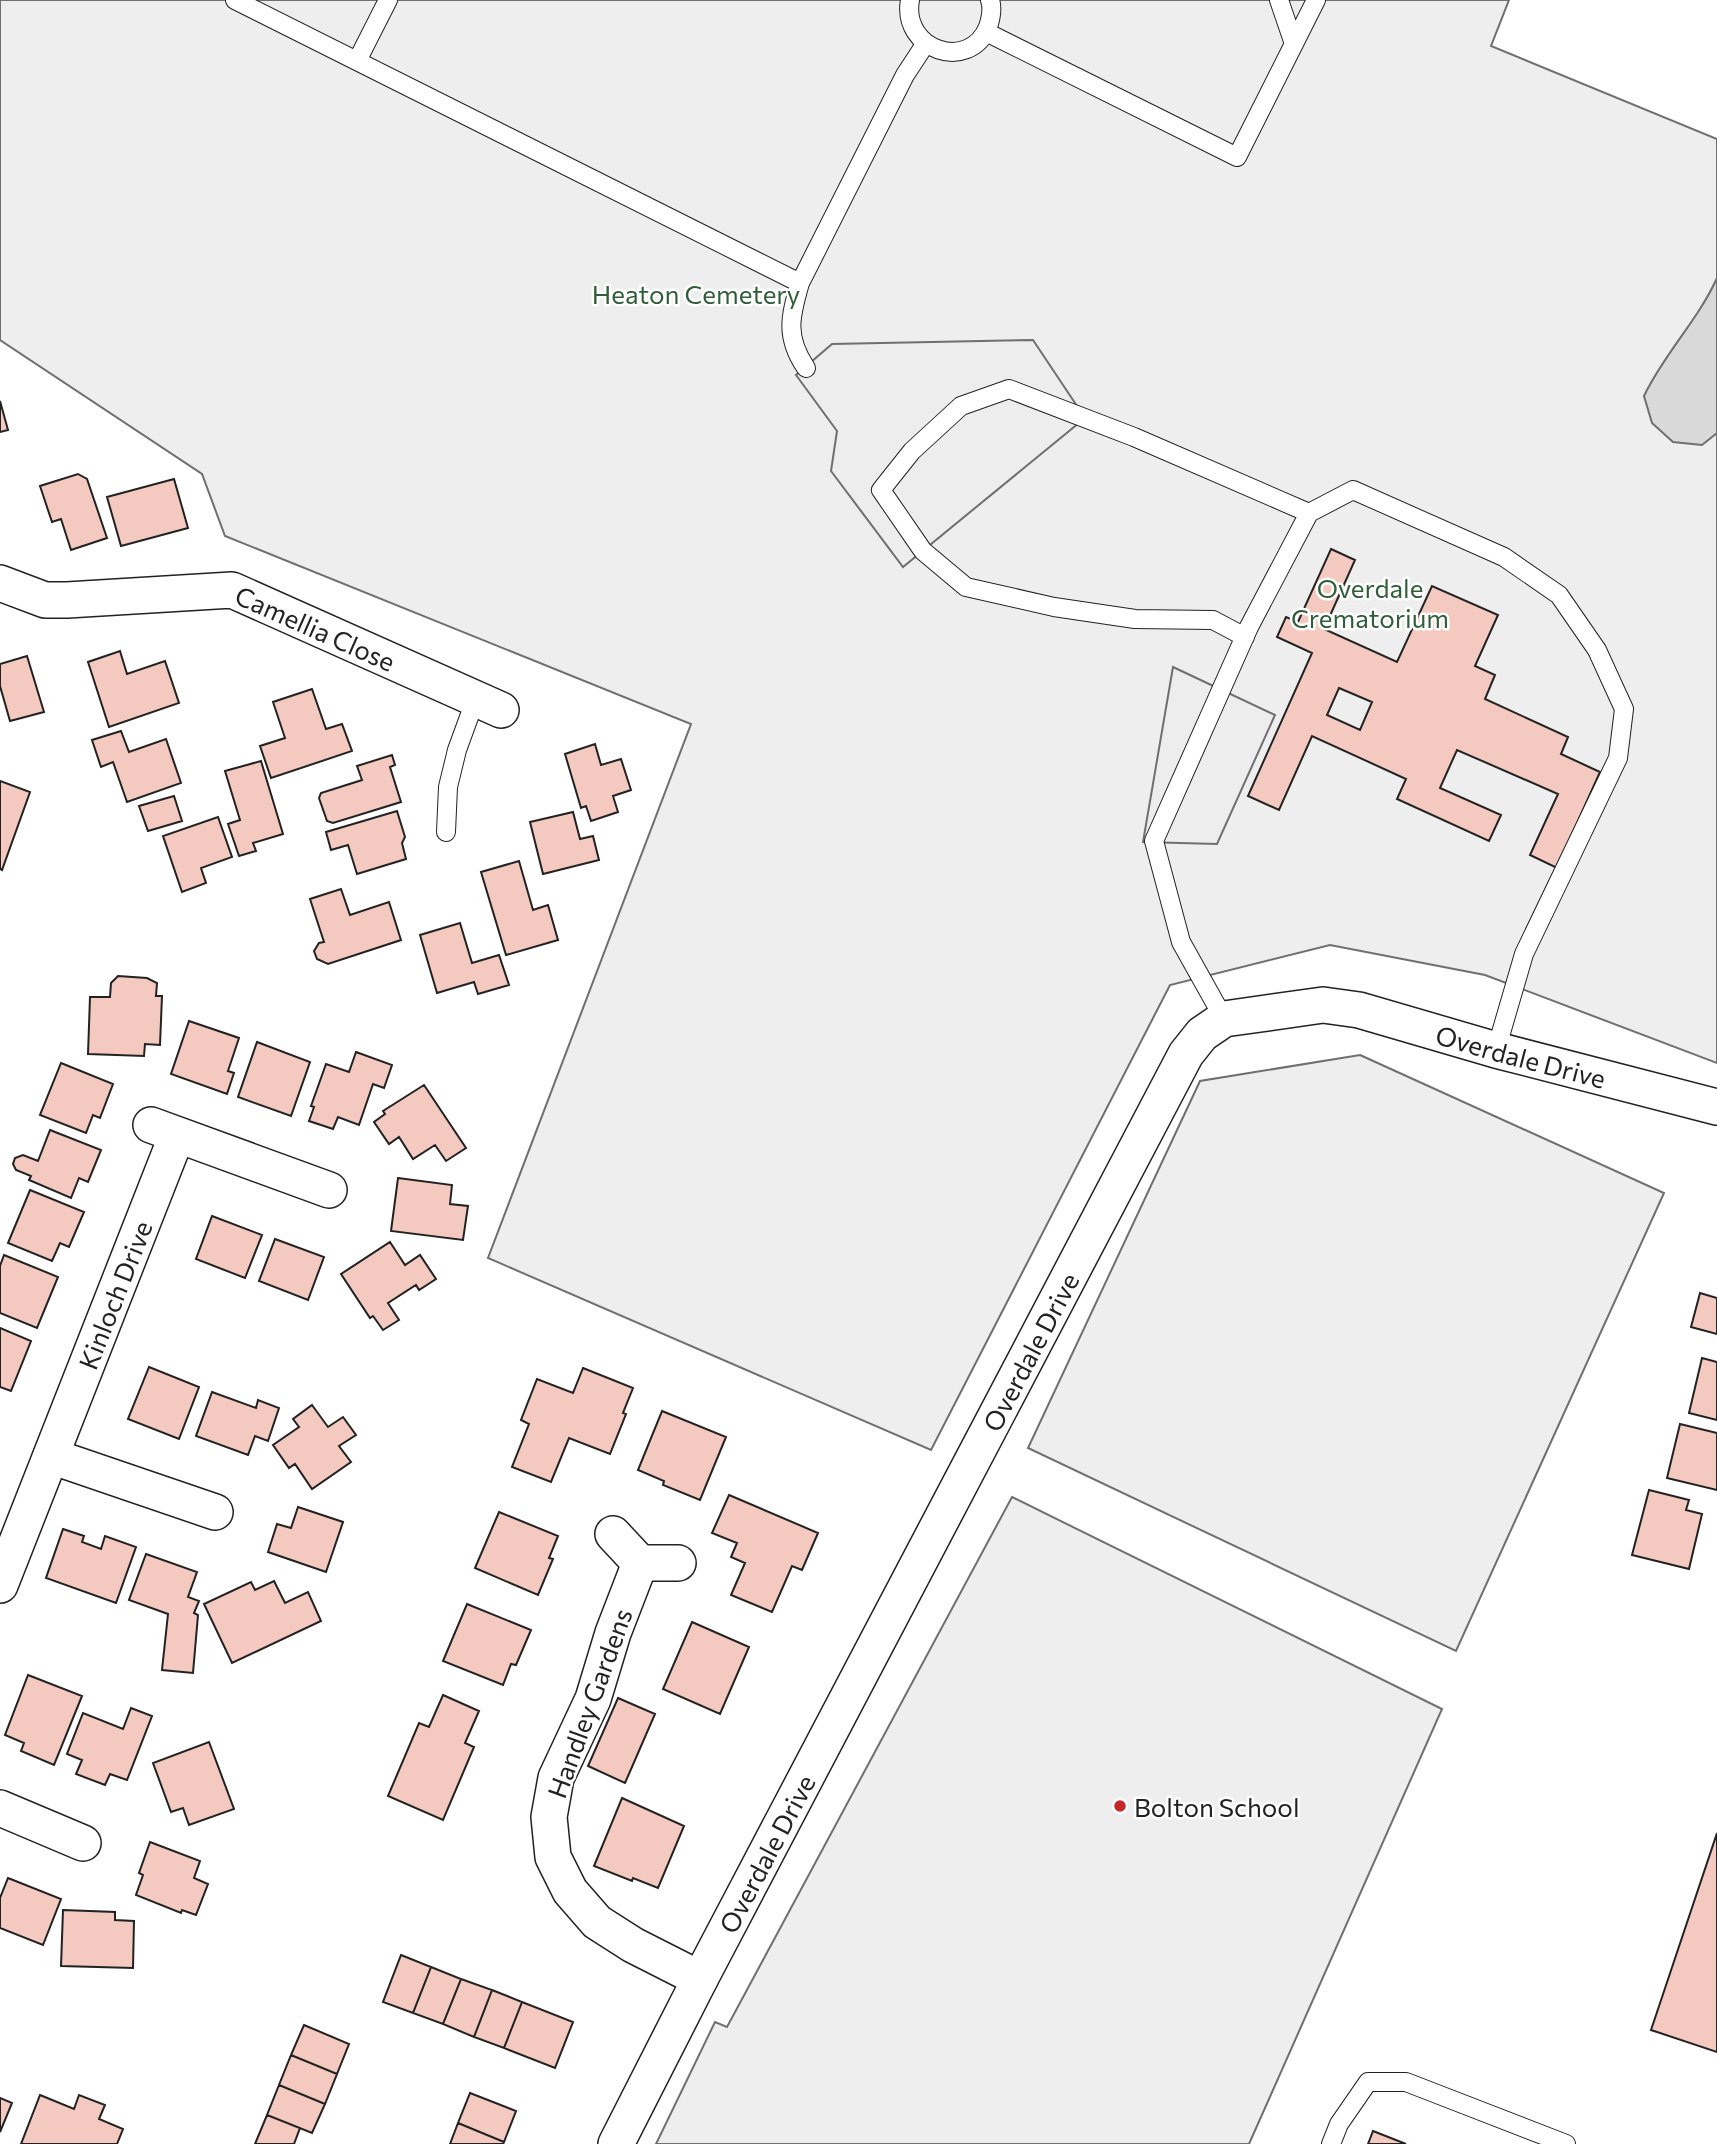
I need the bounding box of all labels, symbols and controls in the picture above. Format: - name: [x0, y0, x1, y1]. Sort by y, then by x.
- park label: Heaton Cemetery: [592, 278, 800, 309]
- park label: Overdale Crematorium: [1291, 572, 1449, 633]
- street label: Camellia Close: [231, 578, 400, 676]
- street label: Overdale Drive: [1432, 1018, 1609, 1093]
- street label: Kinloch Drive: [71, 1216, 157, 1373]
- street label: Overdale Drive: [975, 1267, 1084, 1436]
- street label: Handley Gardens: [540, 1604, 638, 1802]
- street label: Overdale Drive: [712, 1769, 820, 1938]
- place label: Bolton School: [1134, 1791, 1299, 1822]
- marker: Bolton School: [1112, 1798, 1128, 1814]

